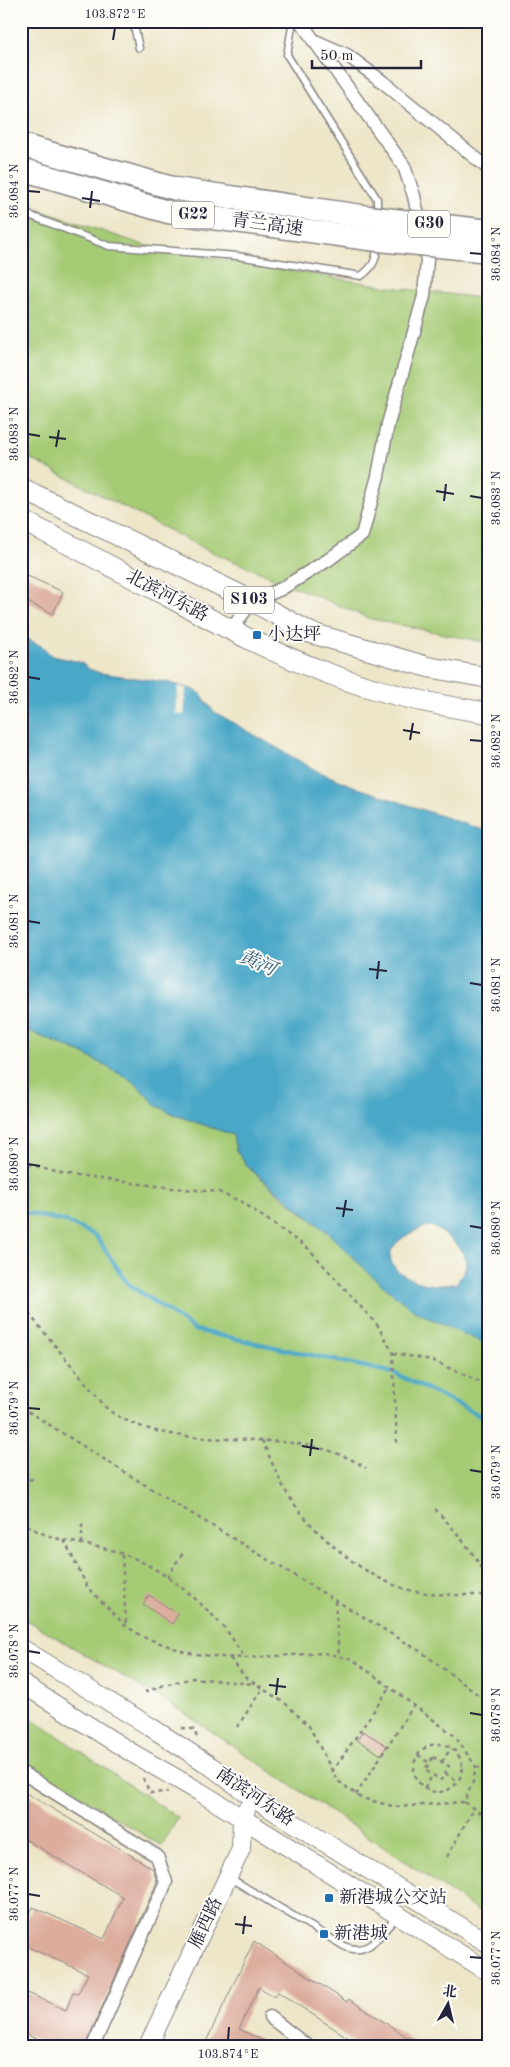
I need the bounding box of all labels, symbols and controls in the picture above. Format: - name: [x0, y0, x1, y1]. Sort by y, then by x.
- text: 103.872°E: [85, 9, 145, 21]
- scale bar: [312, 38, 421, 70]
- text: 50 m: [320, 49, 354, 64]
- text: 36.084°N: [9, 164, 21, 218]
- road number: G22: [172, 202, 214, 228]
- street label: 青兰高速: [230, 209, 304, 239]
- road number: G30: [408, 210, 450, 238]
- text: 36.084°N: [491, 227, 503, 281]
- text: 36.083°N: [9, 407, 21, 461]
- text: 36.083°N: [491, 471, 503, 525]
- street label: 北滨河东路: [123, 565, 212, 625]
- road number: S103: [224, 586, 274, 614]
- place label: 小达坪: [267, 624, 321, 644]
- marker: 小达坪: [251, 629, 263, 641]
- text: 36.082°N: [9, 650, 21, 704]
- text: 36.082°N: [491, 714, 503, 768]
- text: 36.081°N: [9, 894, 21, 948]
- water label: 黄河: [236, 946, 282, 982]
- text: 36.081°N: [491, 958, 503, 1012]
- text: 36.080°N: [9, 1137, 21, 1191]
- text: 36.080°N: [491, 1201, 503, 1255]
- text: 36.079°N: [9, 1381, 21, 1435]
- text: 36.079°N: [491, 1445, 503, 1499]
- text: 36.078°N: [9, 1624, 21, 1678]
- text: 36.078°N: [491, 1688, 503, 1742]
- street label: 南滨河东路: [213, 1763, 298, 1830]
- text: 36.077°N: [9, 1867, 21, 1921]
- place label: 新港城公交站: [339, 1887, 447, 1907]
- marker: 新港城公交站: [323, 1892, 335, 1904]
- street label: 雁西路: [185, 1894, 226, 1951]
- place label: 新港城: [334, 1923, 388, 1943]
- marker: 新港城: [318, 1928, 330, 1940]
- text: 36.077°N: [491, 1931, 503, 1985]
- north arrow: [422, 1980, 472, 2030]
- text: 北: [442, 1983, 458, 2000]
- text: 103.874°E: [198, 2049, 258, 2061]

